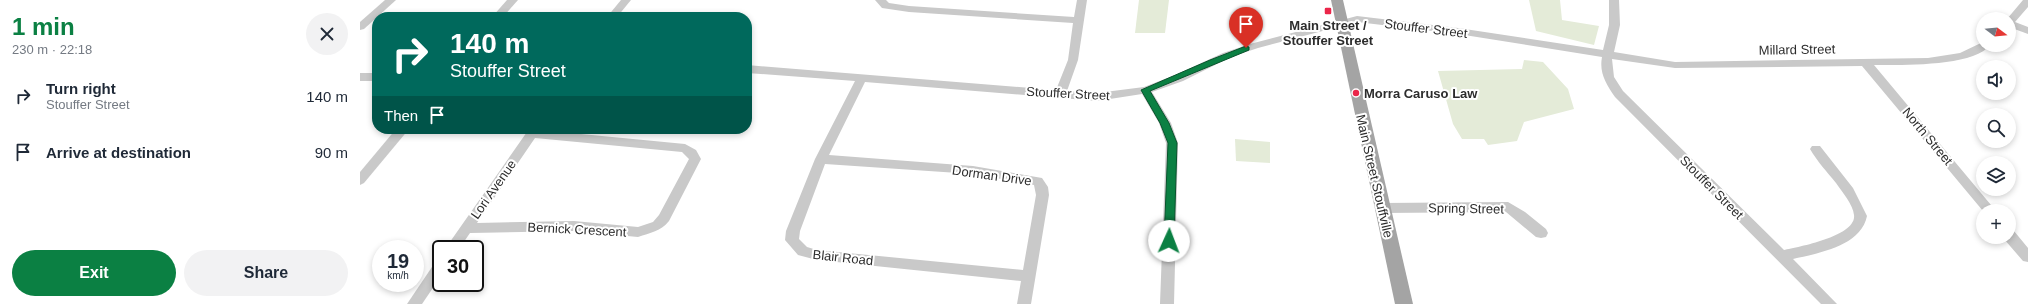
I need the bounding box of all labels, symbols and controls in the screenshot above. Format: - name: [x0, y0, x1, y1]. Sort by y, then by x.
- marker: Main Street / Stouffer Street: [1323, 6, 1333, 16]
- pin: [1229, 7.0, 1263, 48]
- north arrow: [1976, 12, 2016, 52]
- map controls: [1976, 12, 2016, 244]
- text: 1 min: [12, 13, 75, 40]
- button: close: [306, 13, 348, 55]
- icon: arrive: [1235, 13, 1257, 35]
- street label: Stouffer Street: [1384, 16, 1469, 41]
- place label: Main Street / Stouffer Street: [1283, 18, 1374, 48]
- icon: right: [384, 28, 436, 80]
- text: 140 m: [450, 28, 529, 59]
- street label: Millard Street: [1759, 41, 1836, 58]
- text: 230 m · 22:18: [12, 42, 92, 57]
- button: sound: [1976, 60, 2016, 100]
- text: Stouffer Street: [450, 61, 566, 81]
- text: Turn right: [46, 80, 116, 97]
- street label: Stouffer Street: [1026, 84, 1110, 103]
- icon: right: [12, 85, 34, 107]
- place label: Morra Caruso Law: [1364, 86, 1478, 101]
- text: 140 m: [306, 88, 348, 105]
- marker: Morra Caruso Law: [1351, 88, 1361, 98]
- text: Stouffer Street: [46, 97, 130, 112]
- icon: arrive: [426, 104, 448, 126]
- street label: North Street: [1899, 105, 1956, 168]
- text: Then: [384, 107, 418, 124]
- button: search: [1976, 108, 2016, 148]
- street label: Main Street Stouffville: [1353, 113, 1396, 239]
- icon: arrive: [12, 141, 34, 163]
- text: Arrive at destination: [46, 144, 191, 161]
- text: 90 m: [315, 144, 348, 161]
- street label: Stouffer Street: [1677, 152, 1747, 222]
- button: layers: [1976, 156, 2016, 196]
- street label: Lori Avenue: [468, 157, 519, 222]
- street label: Dorman Drive: [951, 162, 1033, 189]
- street label: Spring Street: [1428, 200, 1504, 217]
- button: +: [1976, 204, 2016, 244]
- street label: Bernick Crescent: [527, 219, 627, 240]
- position arrow: [1148, 220, 1190, 262]
- speed limit sign: 30: [432, 240, 484, 292]
- street label: Blair Road: [812, 247, 874, 268]
- button: Exit: [12, 250, 176, 296]
- button: Share: [184, 250, 348, 296]
- text: 19: [387, 250, 409, 272]
- text: km/h: [387, 270, 409, 281]

